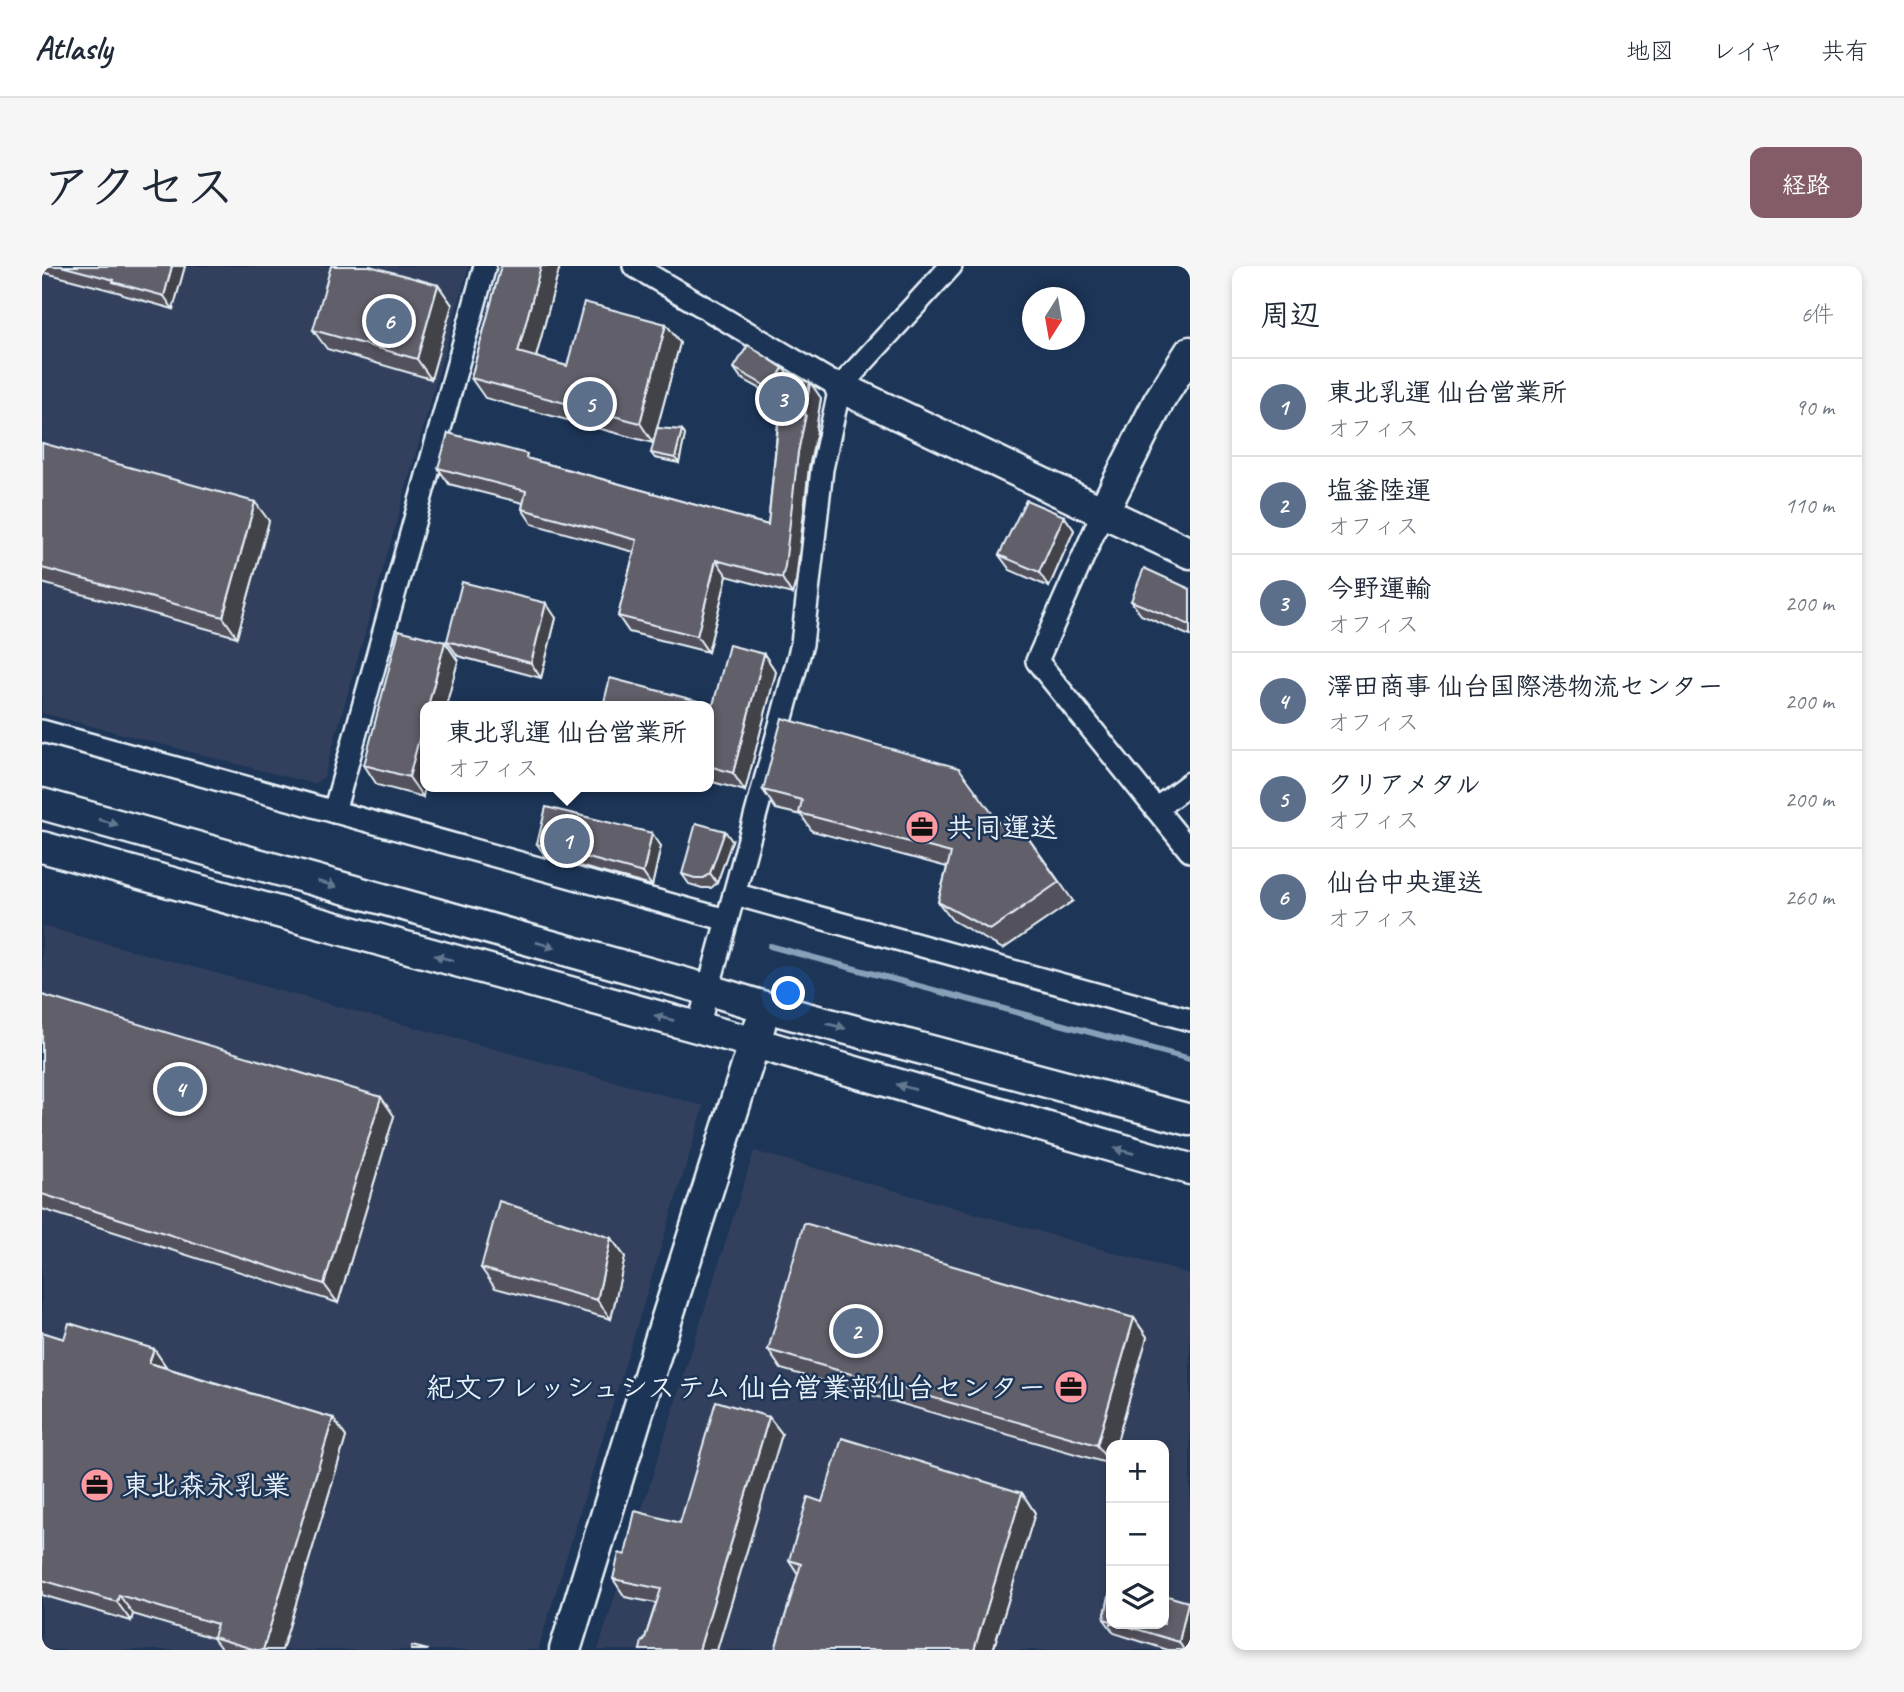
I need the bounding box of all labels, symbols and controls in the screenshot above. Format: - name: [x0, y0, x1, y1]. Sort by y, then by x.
- text: Atlasly: [35, 27, 112, 69]
- text: 地図: [1626, 36, 1674, 66]
- text: レイヤ: [1712, 36, 1783, 66]
- text: 共有: [1821, 36, 1869, 66]
- button: 経路: [1750, 147, 1862, 218]
- text: アクセス: [42, 156, 235, 218]
- north arrow: [1022, 287, 1085, 350]
- pin: 6: [366, 295, 412, 347]
- text: 周辺: [1260, 296, 1320, 334]
- text: 6件: [1801, 300, 1834, 329]
- pin: 3: [759, 373, 805, 425]
- text: 東北乳運 仙台営業所: [1327, 376, 1567, 409]
- pin: 5: [567, 378, 613, 430]
- text: 1: [1278, 393, 1288, 422]
- text: 90 m: [1795, 393, 1834, 422]
- text: オフィス: [1327, 414, 1419, 443]
- text: 塩釜陸運: [1327, 474, 1431, 507]
- text: 2: [1278, 491, 1288, 520]
- text: 110 m: [1785, 491, 1834, 520]
- text: オフィス: [1327, 512, 1419, 541]
- text: 今野運輸: [1327, 572, 1431, 605]
- text: 3: [1278, 589, 1288, 618]
- text: 200 m: [1785, 589, 1834, 618]
- text: オフィス: [1327, 610, 1419, 639]
- text: 澤田商事 仙台国際港物流センター: [1327, 670, 1723, 703]
- text: 4: [1278, 687, 1288, 716]
- text: 200 m: [1785, 687, 1834, 716]
- popup: [420, 701, 714, 792]
- text: オフィス: [1327, 708, 1419, 737]
- text: 東北乳運 仙台営業所: [447, 716, 687, 749]
- text: オフィス: [447, 754, 539, 783]
- text: クリアメタル: [1327, 768, 1481, 801]
- text: 5: [1278, 785, 1288, 814]
- text: 200 m: [1785, 785, 1834, 814]
- text: オフィス: [1327, 806, 1419, 835]
- office icon: 共同運送: [903, 808, 941, 846]
- place label: 共同運送: [946, 810, 1058, 845]
- pin: 1: [544, 815, 590, 867]
- one-way arrow: [97, 817, 119, 828]
- text: 仙台中央運送: [1327, 866, 1483, 899]
- one-way arrow: [316, 879, 337, 889]
- text: 6: [1278, 883, 1288, 912]
- text: 260 m: [1785, 883, 1834, 912]
- text: オフィス: [1327, 904, 1419, 933]
- one-way arrow: [535, 941, 556, 951]
- one-way arrow: [433, 952, 455, 963]
- your location: [771, 976, 805, 1010]
- one-way arrow: [652, 1012, 674, 1023]
- one-way arrow: [825, 1021, 847, 1032]
- pin: 4: [157, 1063, 203, 1115]
- one-way arrow: [895, 1082, 916, 1092]
- one-way arrow: [1113, 1145, 1135, 1156]
- pin: 2: [833, 1305, 879, 1357]
- office icon: 紀文フレッシュシステム 仙台営業部仙台センター: [1052, 1368, 1090, 1406]
- place label: 紀文フレッシュシステム 仙台営業部仙台センター: [426, 1370, 1046, 1405]
- map controls: [1106, 1440, 1169, 1629]
- button: +: [1106, 1440, 1169, 1503]
- office icon: 東北森永乳業: [78, 1466, 116, 1504]
- place label: 東北森永乳業: [122, 1468, 290, 1503]
- button: −: [1106, 1503, 1169, 1566]
- button: layers: [1106, 1566, 1169, 1629]

